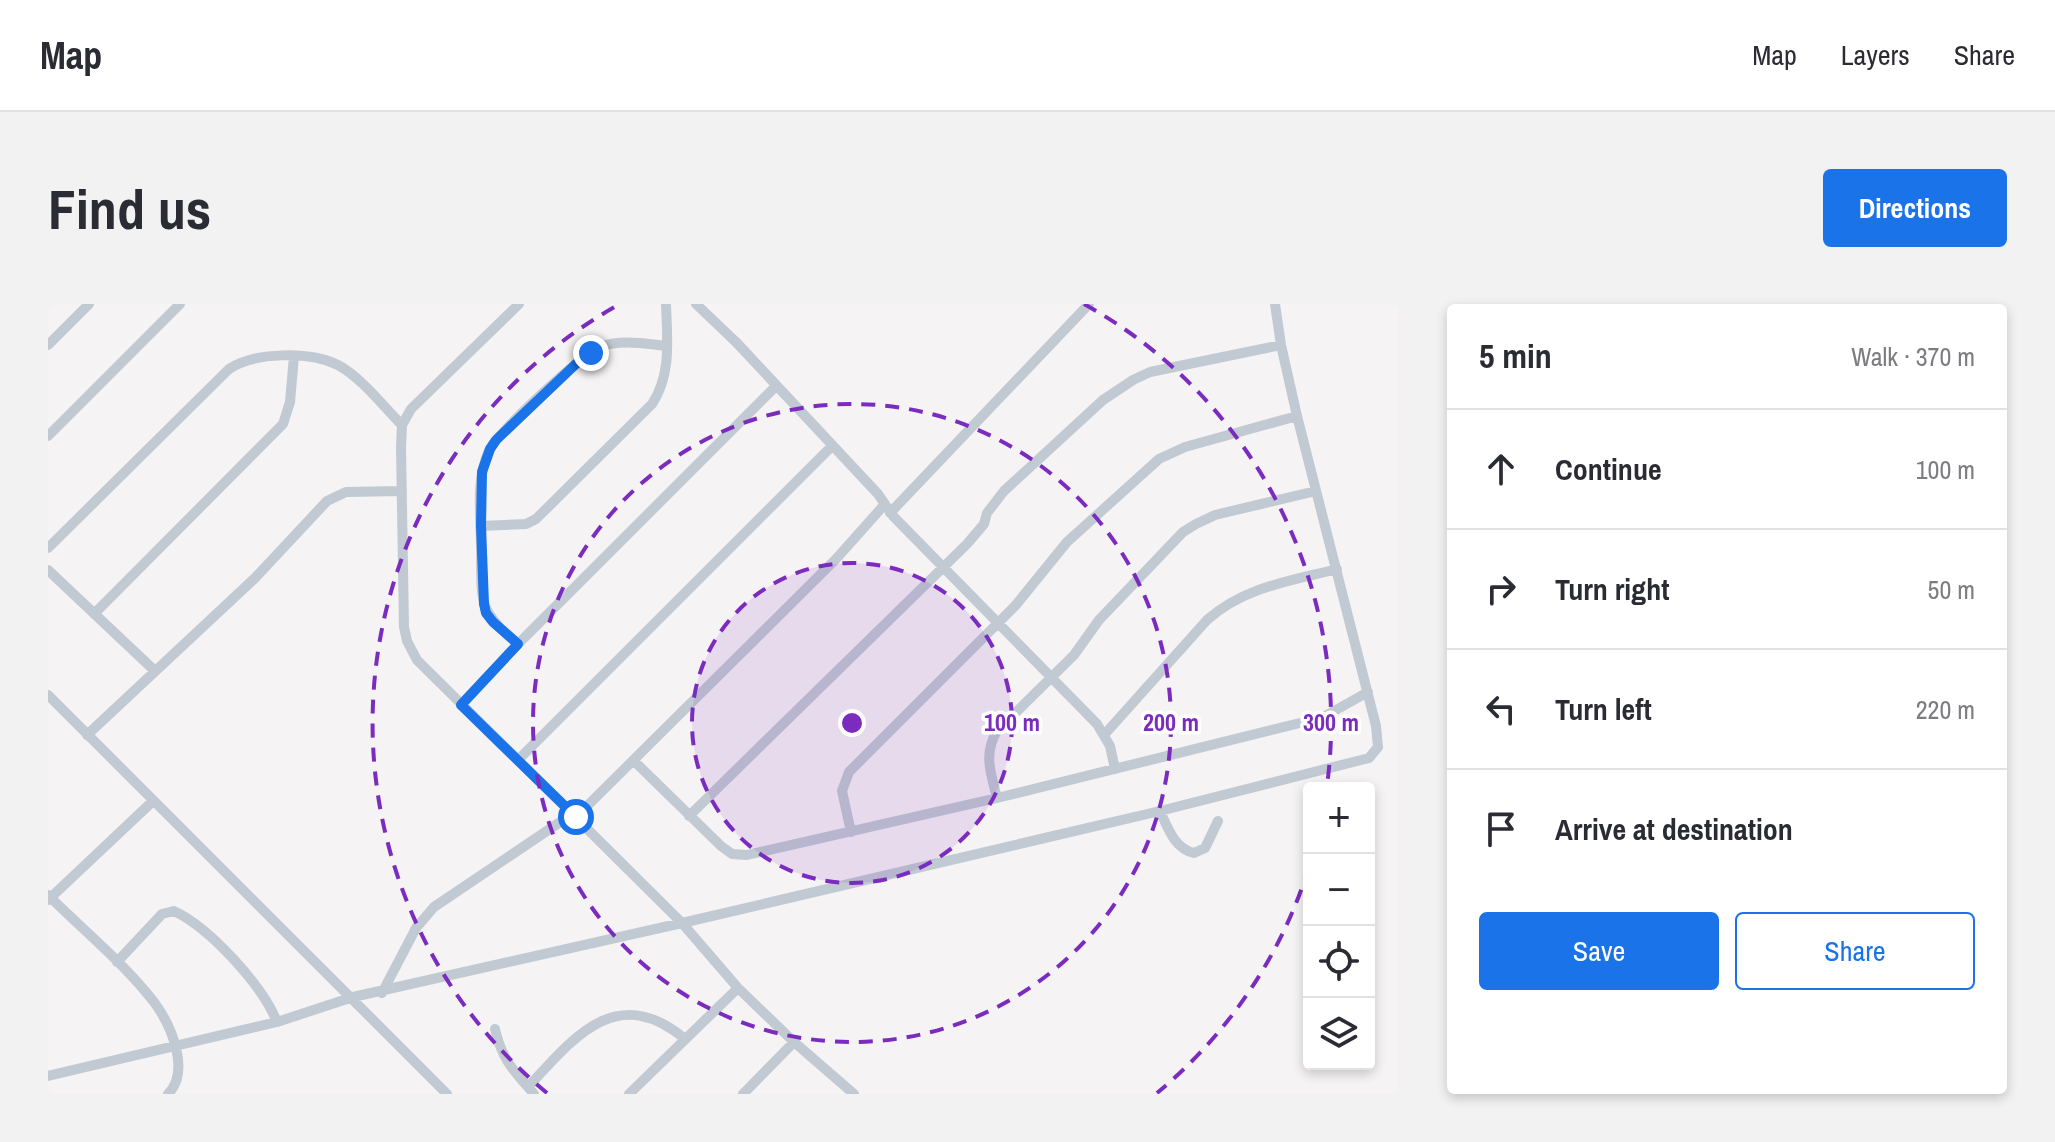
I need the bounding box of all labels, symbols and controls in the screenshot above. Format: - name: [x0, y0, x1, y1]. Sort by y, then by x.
- text: Map: [40, 30, 102, 81]
- text: Map: [1752, 36, 1797, 74]
- text: Layers: [1841, 36, 1910, 74]
- text: Share: [1954, 36, 2015, 74]
- button: Directions: [1823, 169, 2007, 247]
- text: Find us: [48, 171, 211, 246]
- text: 5 min: [1479, 333, 1552, 379]
- route end: [573, 335, 609, 371]
- text: Walk · 370 m: [1851, 339, 1975, 374]
- icon: ahead: [1479, 447, 1523, 491]
- text: Continue: [1555, 449, 1662, 489]
- text: 100 m: [1916, 452, 1975, 487]
- icon: right: [1479, 567, 1523, 611]
- text: Turn right: [1555, 569, 1669, 609]
- text: 50 m: [1928, 572, 1975, 607]
- icon: left: [1479, 687, 1523, 731]
- text: Turn left: [1555, 689, 1652, 729]
- text: 220 m: [1916, 692, 1975, 727]
- text: 100 m: [984, 706, 1040, 738]
- text: 200 m: [1143, 706, 1199, 738]
- text: 300 m: [1303, 706, 1359, 738]
- centre of rings: [838, 709, 866, 737]
- map controls: [1303, 782, 1375, 1070]
- button: +: [1303, 782, 1375, 854]
- route start: [558, 799, 594, 835]
- icon: arrive: [1479, 807, 1523, 851]
- text: Arrive at destination: [1555, 809, 1793, 849]
- button: −: [1303, 854, 1375, 926]
- button: Save: [1479, 912, 1719, 990]
- button: Share: [1735, 912, 1975, 990]
- button: locate: [1303, 926, 1375, 998]
- button: layers: [1303, 998, 1375, 1070]

